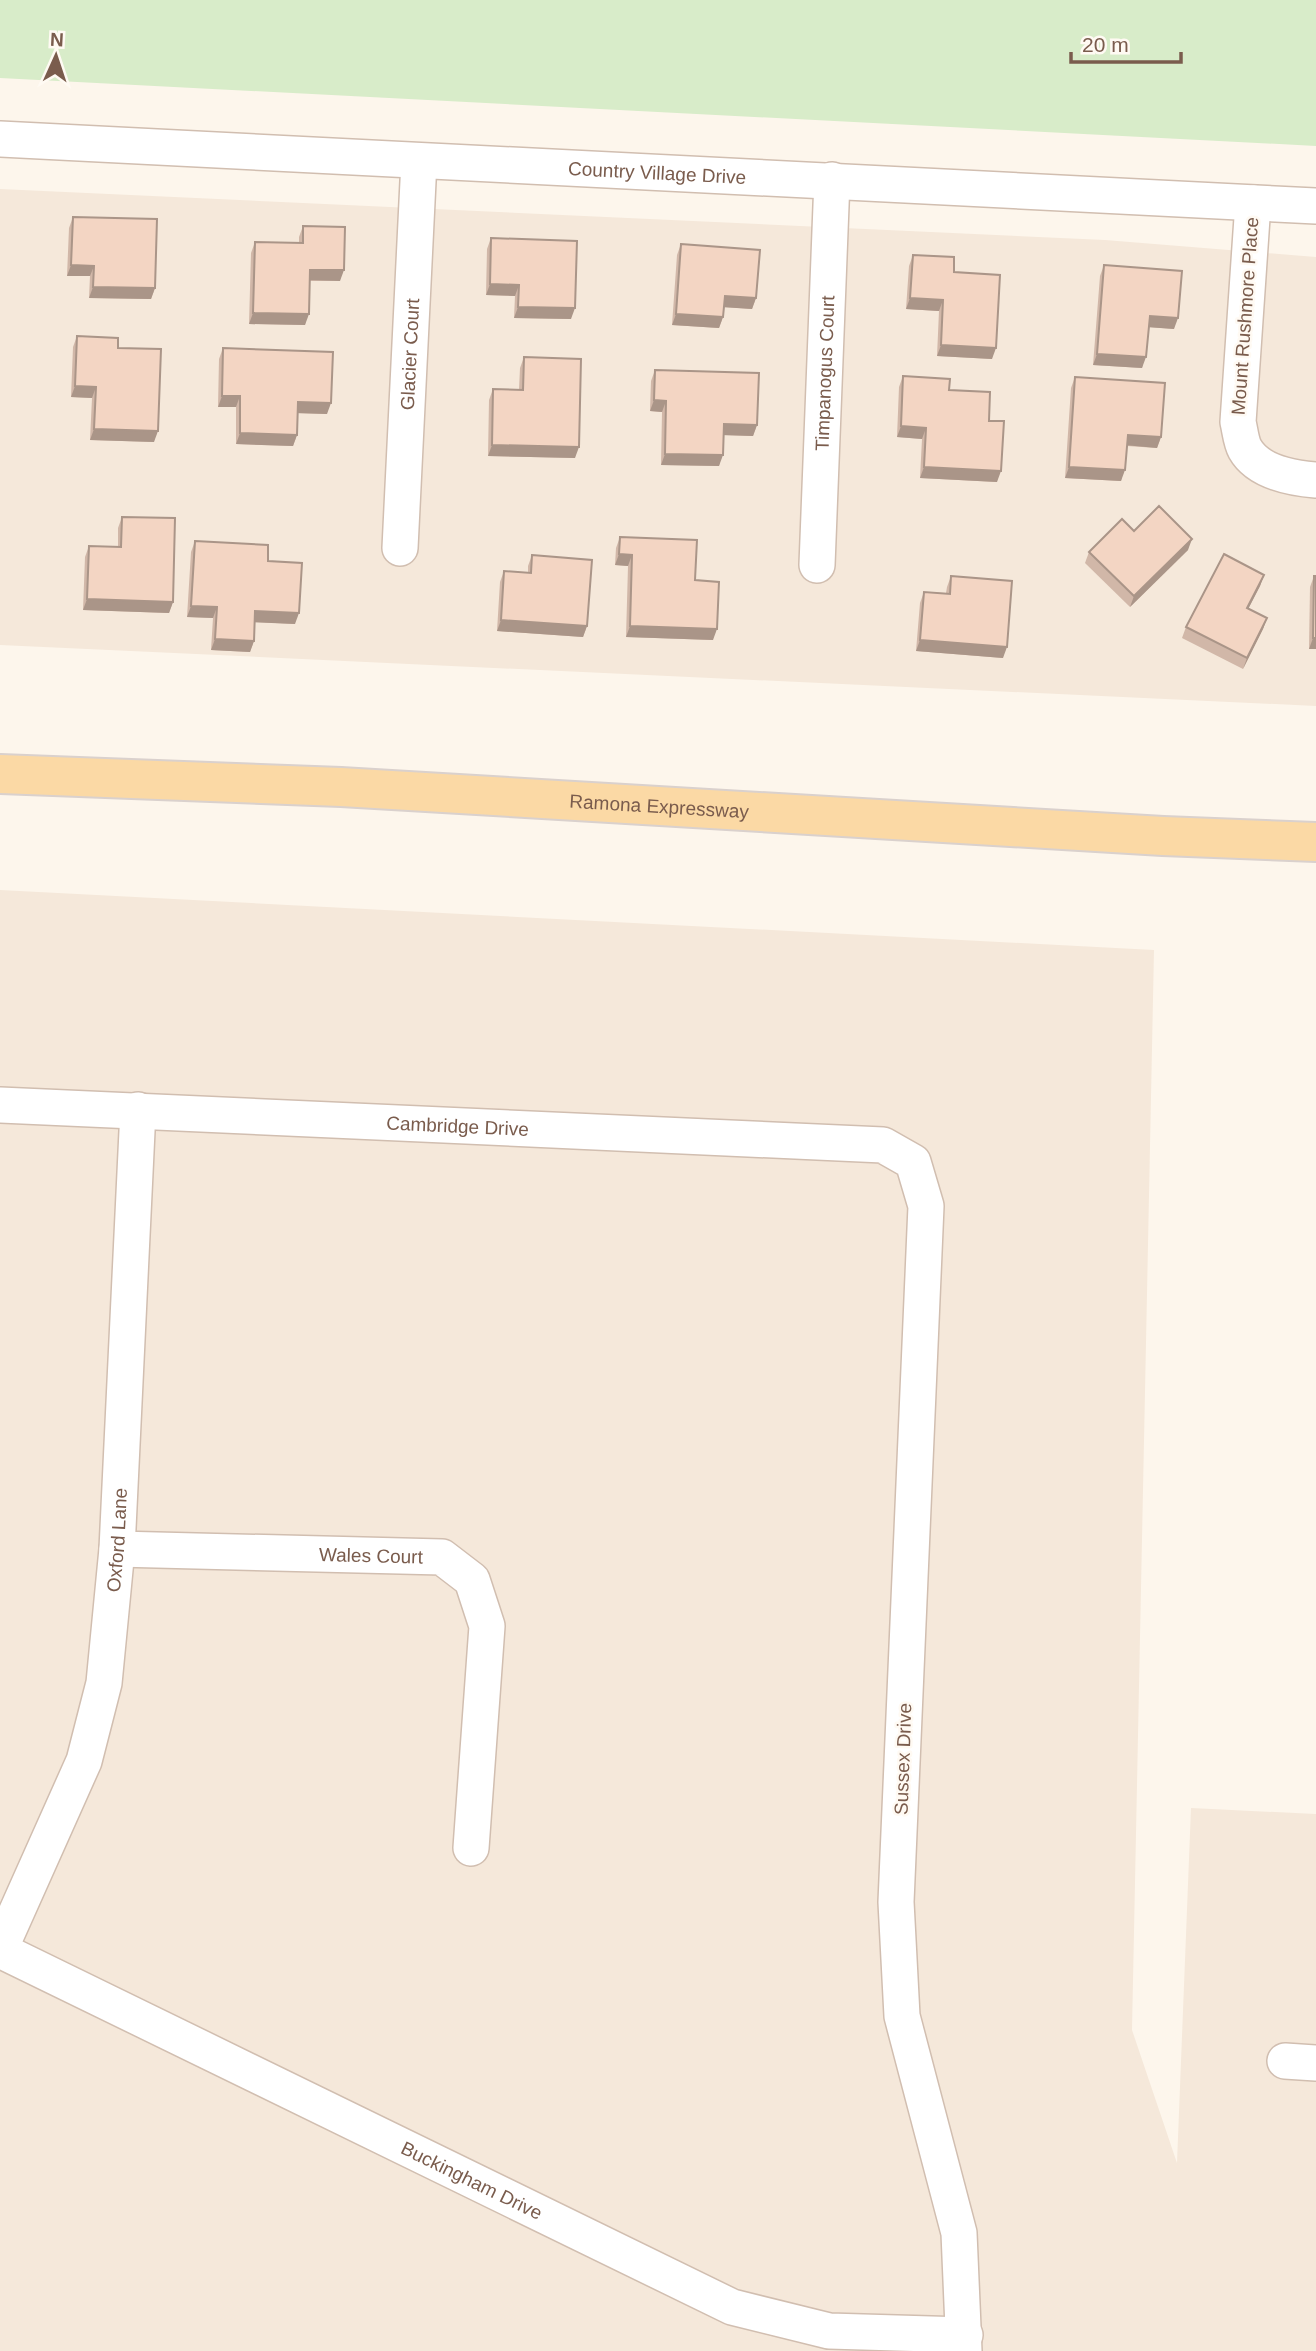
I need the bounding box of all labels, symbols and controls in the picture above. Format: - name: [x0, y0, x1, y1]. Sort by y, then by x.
- north arrow: [21, 21, 91, 91]
- scale bar: [1071, 21, 1181, 65]
- text: N: [49, 29, 64, 50]
- text: 20 m: [1082, 33, 1129, 56]
- street label: Country Village Drive: [568, 157, 747, 187]
- street label: Mount Rushmore Place: [1228, 216, 1262, 416]
- street label: Timpanogus Court: [811, 294, 838, 451]
- street label: Glacier Court: [396, 297, 423, 411]
- street label: Ramona Expressway: [569, 790, 750, 822]
- street label: Cambridge Drive: [386, 1112, 529, 1139]
- street label: Oxford Lane: [102, 1487, 130, 1593]
- street label: Wales Court: [319, 1543, 424, 1567]
- street label: Sussex Drive: [891, 1703, 915, 1815]
- street label: Buckingham Drive: [398, 2137, 546, 2223]

